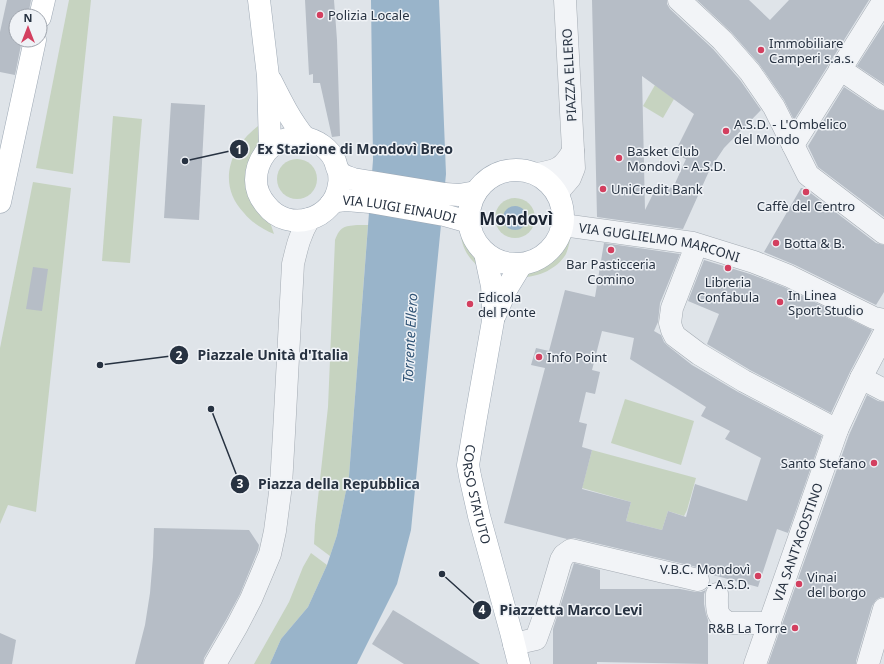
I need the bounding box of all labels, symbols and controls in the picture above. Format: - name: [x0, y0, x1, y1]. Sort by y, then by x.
- place label: Polizia Locale: [328, 6, 409, 24]
- north arrow: [8, 8, 48, 48]
- text: N: [24, 10, 32, 25]
- marker: Polizia Locale: [315, 10, 325, 20]
- street label: PIAZZA ELLERO: [558, 28, 580, 122]
- place label: Immobiliare Camperi s.a.s.: [769, 34, 854, 67]
- marker: Immobiliare Camperi s.a.s.: [756, 45, 766, 55]
- place label: A.S.D. - L'Ombelico del Mondo: [734, 115, 847, 148]
- marker: A.S.D. - L'Ombelico del Mondo: [721, 126, 731, 136]
- callout: Ex Stazione di Mondovì Breo: [229, 136, 461, 162]
- text: Ex Stazione di Mondovì Breo: [257, 139, 453, 158]
- text: 1: [236, 141, 242, 158]
- place label: Basket Club Mondovì - A.S.D.: [627, 142, 726, 175]
- marker: Basket Club Mondovì - A.S.D.: [614, 153, 624, 163]
- place label: UniCredit Bank: [611, 180, 703, 198]
- marker: UniCredit Bank: [598, 184, 608, 194]
- marker: Caffè del Centro: [801, 187, 811, 197]
- street label: VIA LUIGI EINAUDI: [342, 191, 459, 227]
- place label: Caffè del Centro: [757, 197, 855, 215]
- district label: Mondovì: [479, 207, 553, 230]
- street label: VIA GUGLIELMO MARCONI: [578, 218, 742, 266]
- place label: Botta & B.: [784, 234, 845, 252]
- marker: Botta & B.: [771, 238, 781, 248]
- marker: Bar Pasticceria Comino: [606, 245, 616, 255]
- place label: Bar Pasticceria Comino: [566, 255, 656, 288]
- marker: Libreria Confabula: [723, 263, 733, 273]
- place label: Libreria Confabula: [697, 273, 759, 306]
- place label: In Linea Sport Studio: [788, 286, 864, 319]
- place label: Edicola del Ponte: [478, 288, 536, 321]
- water label: Torrente Ellero: [398, 293, 421, 383]
- marker: In Linea Sport Studio: [775, 297, 785, 307]
- marker: Edicola del Ponte: [465, 299, 475, 309]
- callout: Piazzale Unità d'Italia: [169, 342, 356, 368]
- text: Piazzale Unità d'Italia: [198, 345, 348, 364]
- text: 2: [176, 347, 183, 364]
- place label: Info Point: [547, 348, 607, 366]
- marker: Info Point: [534, 352, 544, 362]
- street label: CORSO STATUTO: [459, 443, 495, 546]
- place label: Santo Stefano: [781, 454, 866, 472]
- marker: Santo Stefano: [869, 458, 879, 468]
- callout: Piazza della Repubblica: [230, 471, 428, 497]
- text: Piazza della Repubblica: [258, 474, 420, 493]
- text: 3: [237, 475, 244, 492]
- street label: VIA SANT'AGOSTINO: [768, 480, 827, 604]
- place label: V.B.C. Mondovì - A.S.D.: [660, 560, 750, 593]
- place label: Vinai del borgo: [807, 568, 866, 601]
- marker: V.B.C. Mondovì - A.S.D.: [753, 571, 763, 581]
- marker: Vinai del borgo: [794, 579, 804, 589]
- callout: Piazzetta Marco Levi: [472, 597, 651, 623]
- text: Piazzetta Marco Levi: [500, 600, 642, 619]
- text: 4: [479, 601, 486, 618]
- place label: R&B La Torre: [708, 619, 787, 637]
- marker: R&B La Torre: [790, 623, 800, 633]

